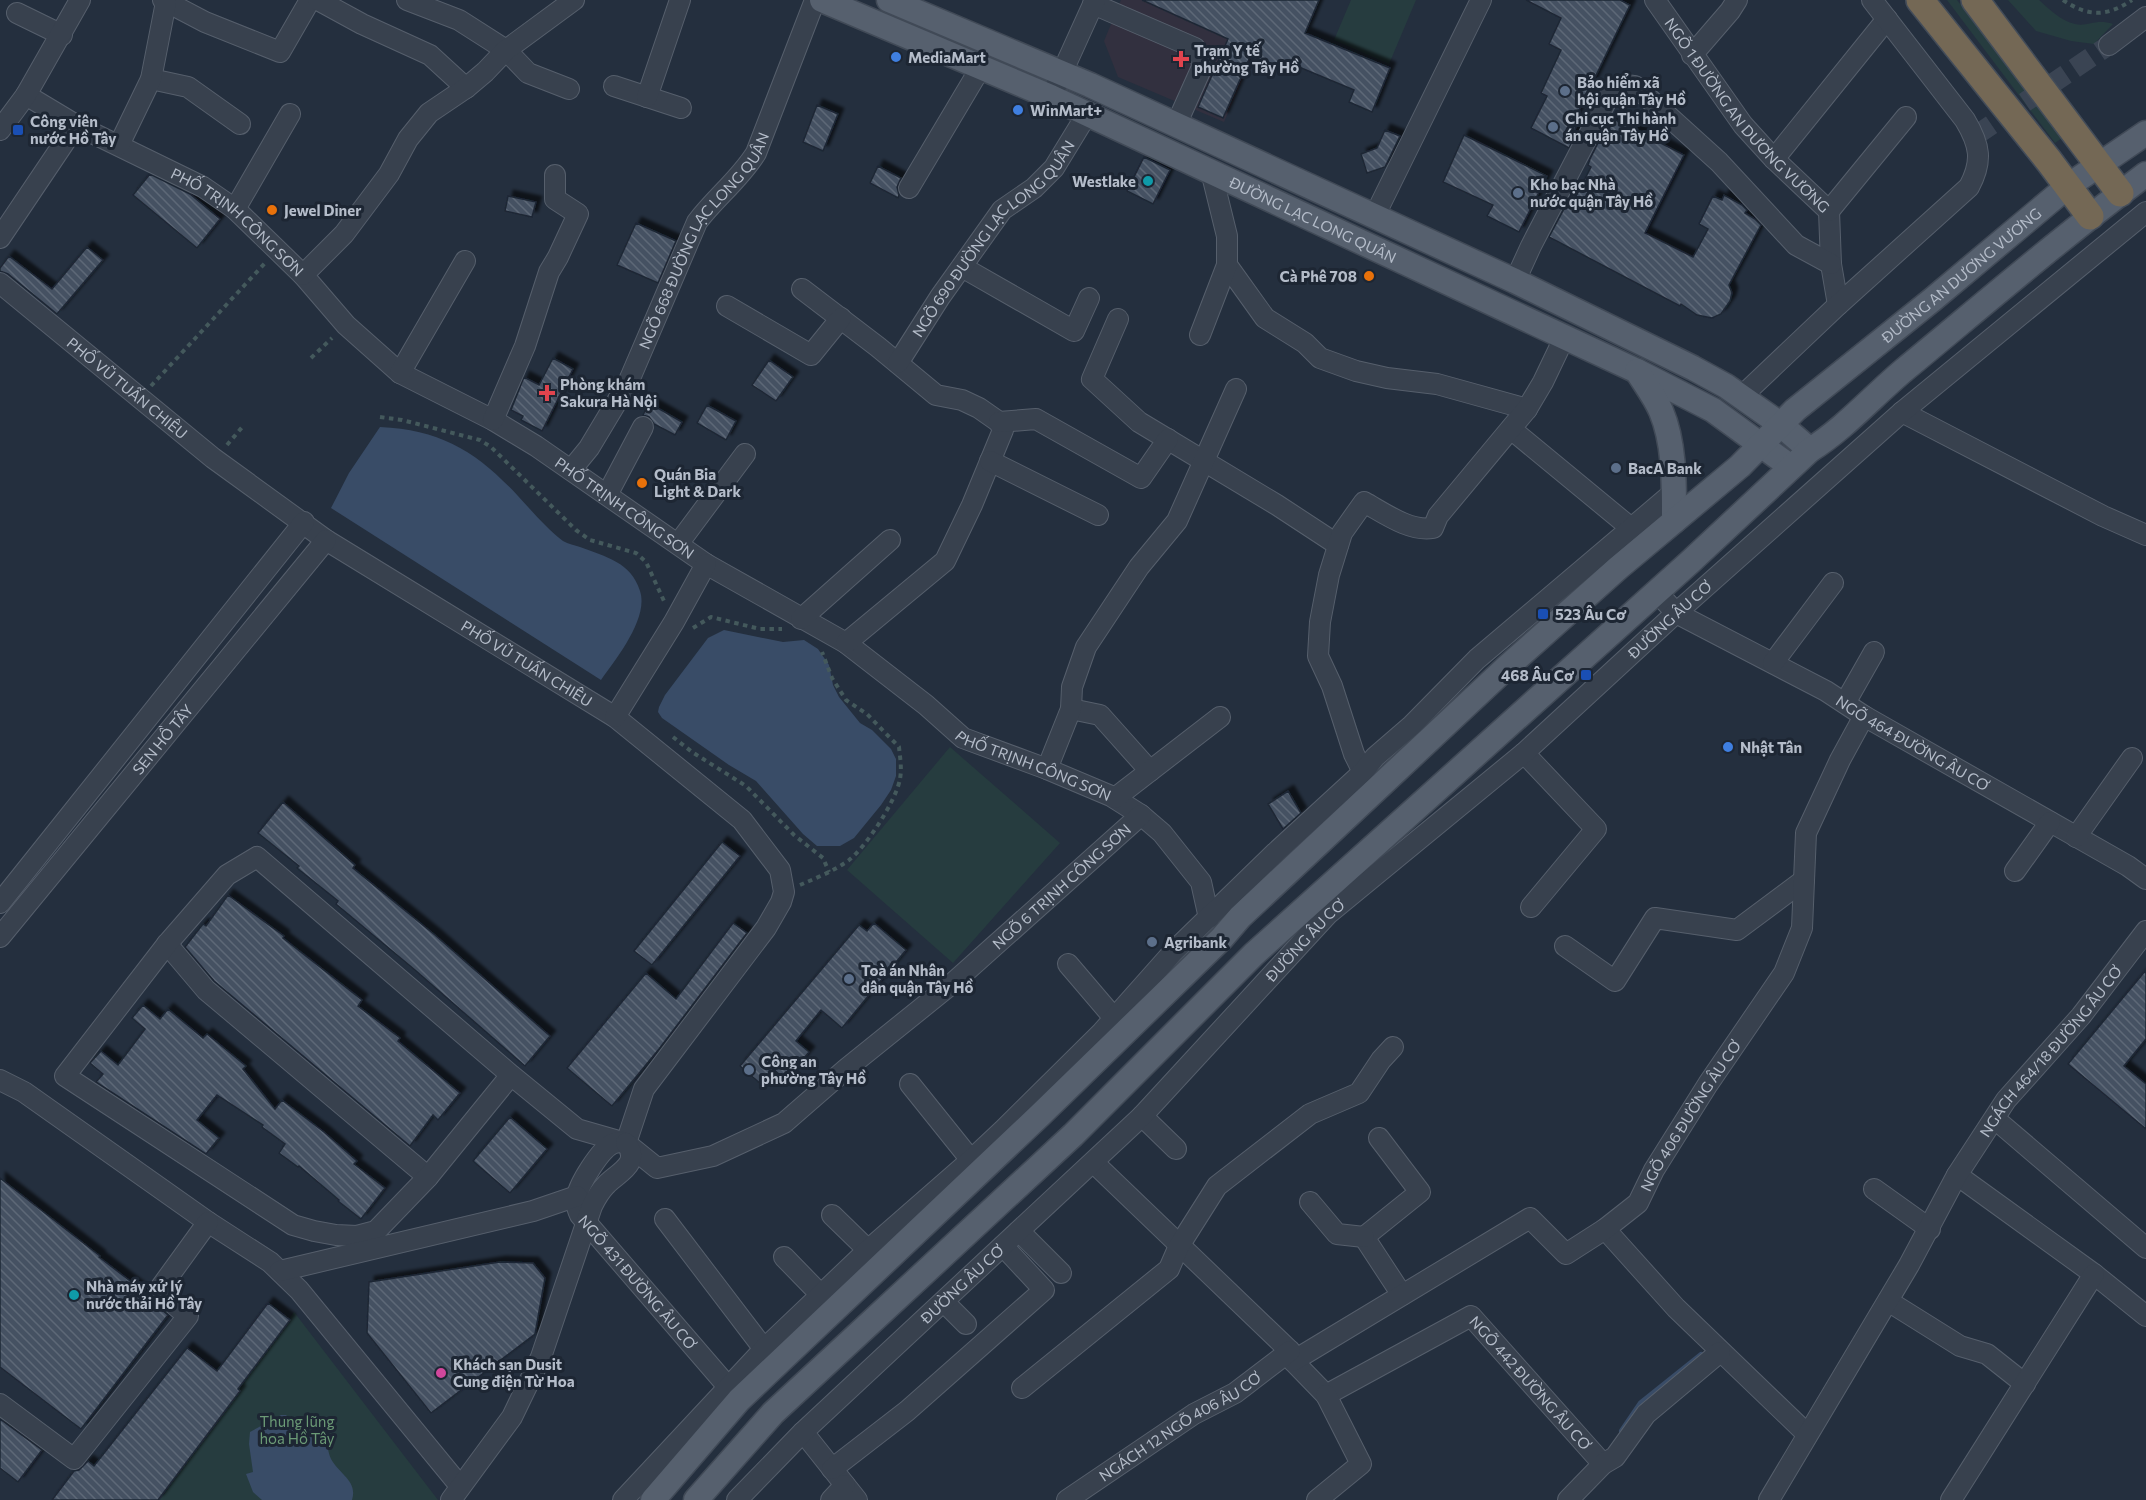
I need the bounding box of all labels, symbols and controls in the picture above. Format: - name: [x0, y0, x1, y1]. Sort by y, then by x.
- street label: NGÕ 1 ĐƯỜNG AN DƯƠNG VƯƠNG: [1661, 14, 1834, 216]
- place label: Trạm Y tế phường Tây Hồ: [1194, 41, 1299, 76]
- place label: MediaMart: [908, 48, 986, 66]
- marker: MediaMart: [889, 50, 903, 64]
- marker: Trạm Y tế phường Tây Hồ: [1172, 50, 1190, 68]
- place label: Bảo hiểm xã hội quận Tây Hồ: [1577, 73, 1686, 109]
- marker: Bảo hiểm xã hội quận Tây Hồ: [1558, 84, 1572, 98]
- place label: WinMart+: [1030, 101, 1102, 119]
- marker: WinMart+: [1011, 103, 1025, 117]
- place label: Chi cục Thi hành án quận Tây Hồ: [1565, 109, 1676, 145]
- place label: Công viên nước Hồ Tây: [30, 112, 117, 147]
- marker: Chi cục Thi hành án quận Tây Hồ: [1546, 120, 1560, 134]
- marker: Công viên nước Hồ Tây: [11, 123, 25, 137]
- street label: NGÕ 668 ĐƯỜNG LẠC LONG QUÂN: [635, 130, 772, 352]
- street label: NGÕ 690 ĐƯỜNG LẠC LONG QUÂN: [908, 137, 1078, 340]
- street label: PHỐ TRỊNH CÔNG SƠN: [168, 164, 308, 280]
- place label: Westlake: [1072, 172, 1136, 190]
- street label: ĐƯỜNG LẠC LONG QUÂN: [1226, 172, 1399, 266]
- marker: Westlake: [1141, 174, 1155, 188]
- place label: Kho bạc Nhà nước quận Tây Hồ: [1530, 175, 1653, 211]
- marker: Kho bạc Nhà nước quận Tây Hồ: [1511, 186, 1525, 200]
- place label: Jewel Diner: [284, 201, 361, 219]
- marker: Jewel Diner: [265, 203, 279, 217]
- street label: ĐƯỜNG AN DƯƠNG VƯƠNG: [1877, 204, 2045, 347]
- place label: Cà Phê 708: [1279, 267, 1357, 285]
- marker: Cà Phê 708: [1362, 269, 1376, 283]
- street label: PHỐ VŨ TUẤN CHIÊU: [64, 333, 191, 442]
- place label: Phòng khám Sakura Hà Nội: [560, 375, 657, 411]
- marker: Phòng khám Sakura Hà Nội: [538, 384, 556, 402]
- street label: PHỐ TRỊNH CÔNG SƠN: [552, 453, 698, 562]
- place label: BacA Bank: [1628, 459, 1702, 477]
- marker: BacA Bank: [1609, 461, 1623, 475]
- place label: Quán Bia Light & Dark: [654, 465, 741, 500]
- marker: Quán Bia Light & Dark: [635, 476, 649, 490]
- street label: ĐƯỜNG ÂU CƠ: [1623, 576, 1715, 663]
- place label: 523 Âu Cơ: [1555, 605, 1627, 623]
- marker: 523 Âu Cơ: [1536, 607, 1550, 621]
- street label: PHỐ VŨ TUẤN CHIÊU: [458, 616, 596, 710]
- place label: 468 Âu Cơ: [1501, 666, 1575, 684]
- marker: 468 Âu Cơ: [1579, 668, 1593, 682]
- street label: NGÕ 464 ĐƯỜNG ÂU CƠ: [1833, 691, 1993, 795]
- street label: SEN HỒ TÂY: [128, 700, 197, 778]
- street label: PHỐ TRỊNH CÔNG SƠN: [952, 727, 1114, 804]
- place label: Nhật Tân: [1740, 738, 1802, 757]
- marker: Nhật Tân: [1721, 740, 1735, 754]
- street label: NGÕ 6 TRỊNH CÔNG SƠN: [988, 820, 1134, 953]
- street label: ĐƯỜNG ÂU CƠ: [1261, 895, 1348, 986]
- place label: Agribank: [1164, 933, 1227, 951]
- marker: Agribank: [1145, 935, 1159, 949]
- place label: Toà án Nhân dân quận Tây Hồ: [861, 961, 974, 997]
- street label: NGÁCH 464/18 ĐƯỜNG ÂU CƠ: [1975, 962, 2126, 1140]
- marker: Toà án Nhân dân quận Tây Hồ: [842, 972, 856, 986]
- street label: NGÕ 406 ĐƯỜNG ÂU CƠ: [1636, 1036, 1745, 1194]
- place label: Công an phường Tây Hồ: [761, 1052, 866, 1087]
- marker: Công an phường Tây Hồ: [742, 1063, 756, 1077]
- street label: NGÕ 431 ĐƯỜNG ÂU CƠ: [575, 1211, 701, 1353]
- street label: ĐƯỜNG ÂU CƠ: [916, 1241, 1007, 1328]
- place label: Nhà máy xử lý nước thải Hồ Tây: [86, 1277, 203, 1312]
- marker: Nhà máy xử lý nước thải Hồ Tây: [67, 1288, 81, 1302]
- street label: NGÕ 442 ĐƯỜNG ÂU CƠ: [1466, 1312, 1595, 1454]
- place label: Khách sạn Dusit Cung điện Từ Hoa: [453, 1355, 575, 1391]
- marker: Khách sạn Dusit Cung điện Từ Hoa: [434, 1366, 448, 1380]
- street label: NGÁCH 12 NGÕ 406 ÂU CƠ: [1095, 1367, 1265, 1485]
- park label: Thung lũng hoa Hồ Tây: [259, 1412, 335, 1447]

